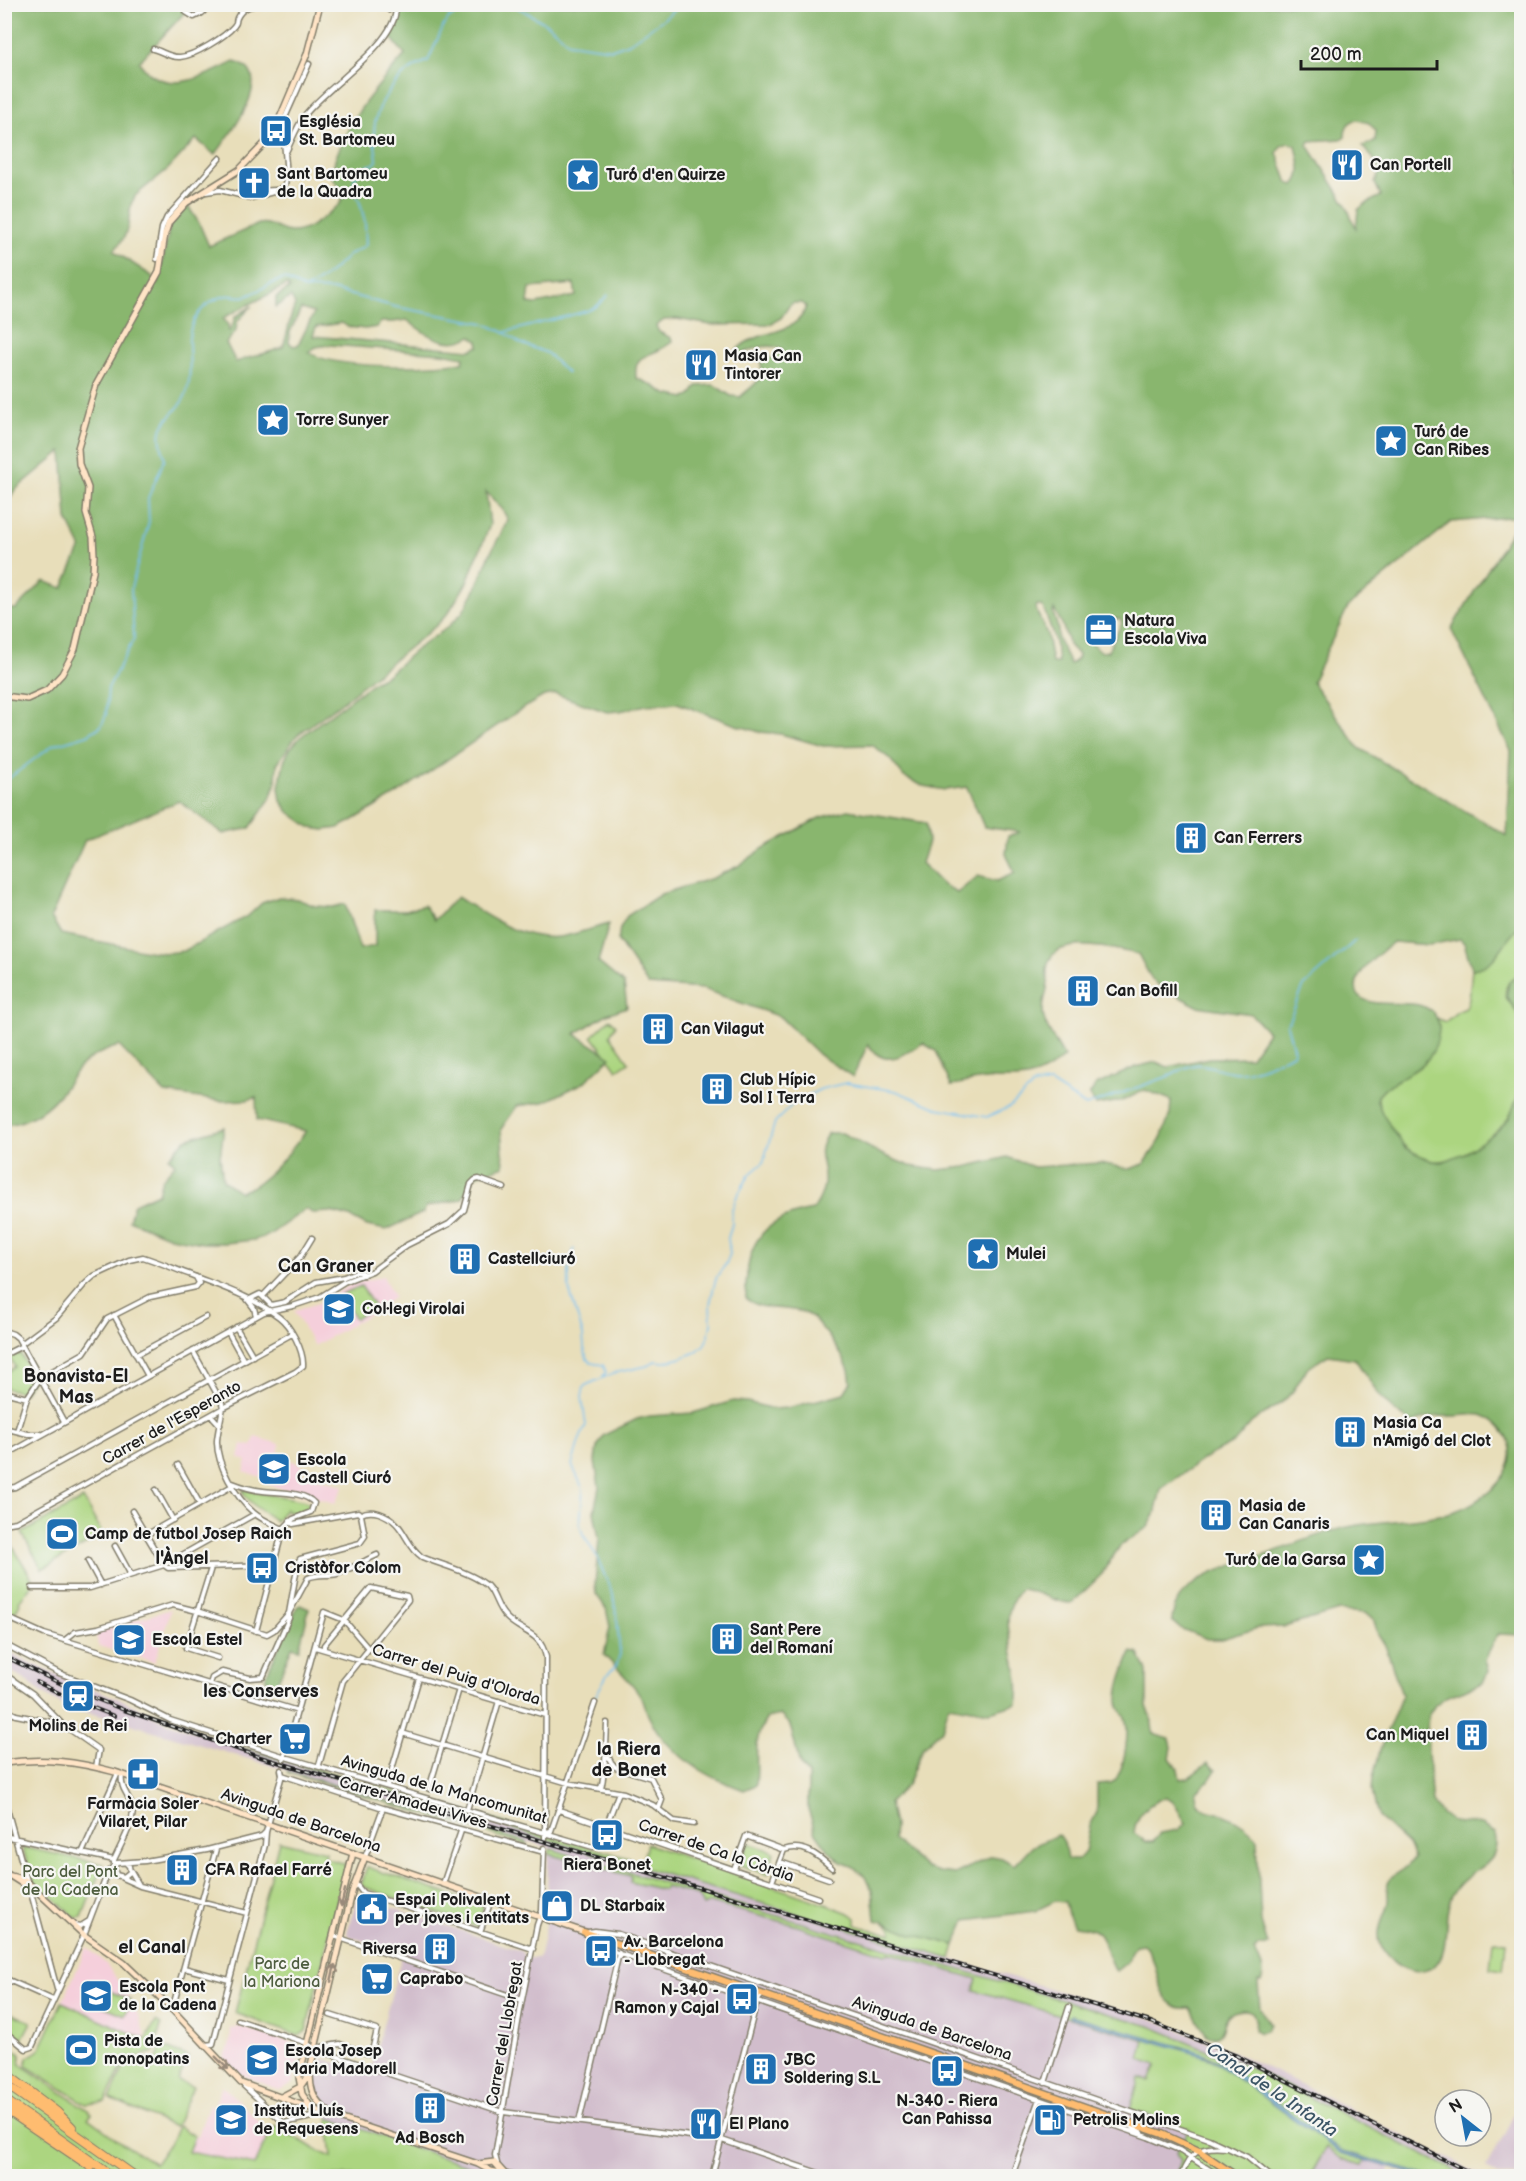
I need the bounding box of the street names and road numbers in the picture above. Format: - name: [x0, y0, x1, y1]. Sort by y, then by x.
- street label: Carrer de l'Esperanto: [99, 1377, 245, 1469]
- street label: Carrer del Puig d'Olorda: [369, 1640, 543, 1710]
- street label: Avinguda de la Mancomunitat: [339, 1752, 549, 1829]
- street label: Carrer Amadeu Vives: [337, 1773, 489, 1833]
- street label: Avinguda de Barcelona: [219, 1785, 383, 1857]
- street label: Carrer de Ca la Còrdia: [636, 1815, 796, 1887]
- street label: Carrer del Llobregat: [483, 1960, 527, 2108]
- street label: Avinguda de Barcelona: [850, 1993, 1014, 2065]

